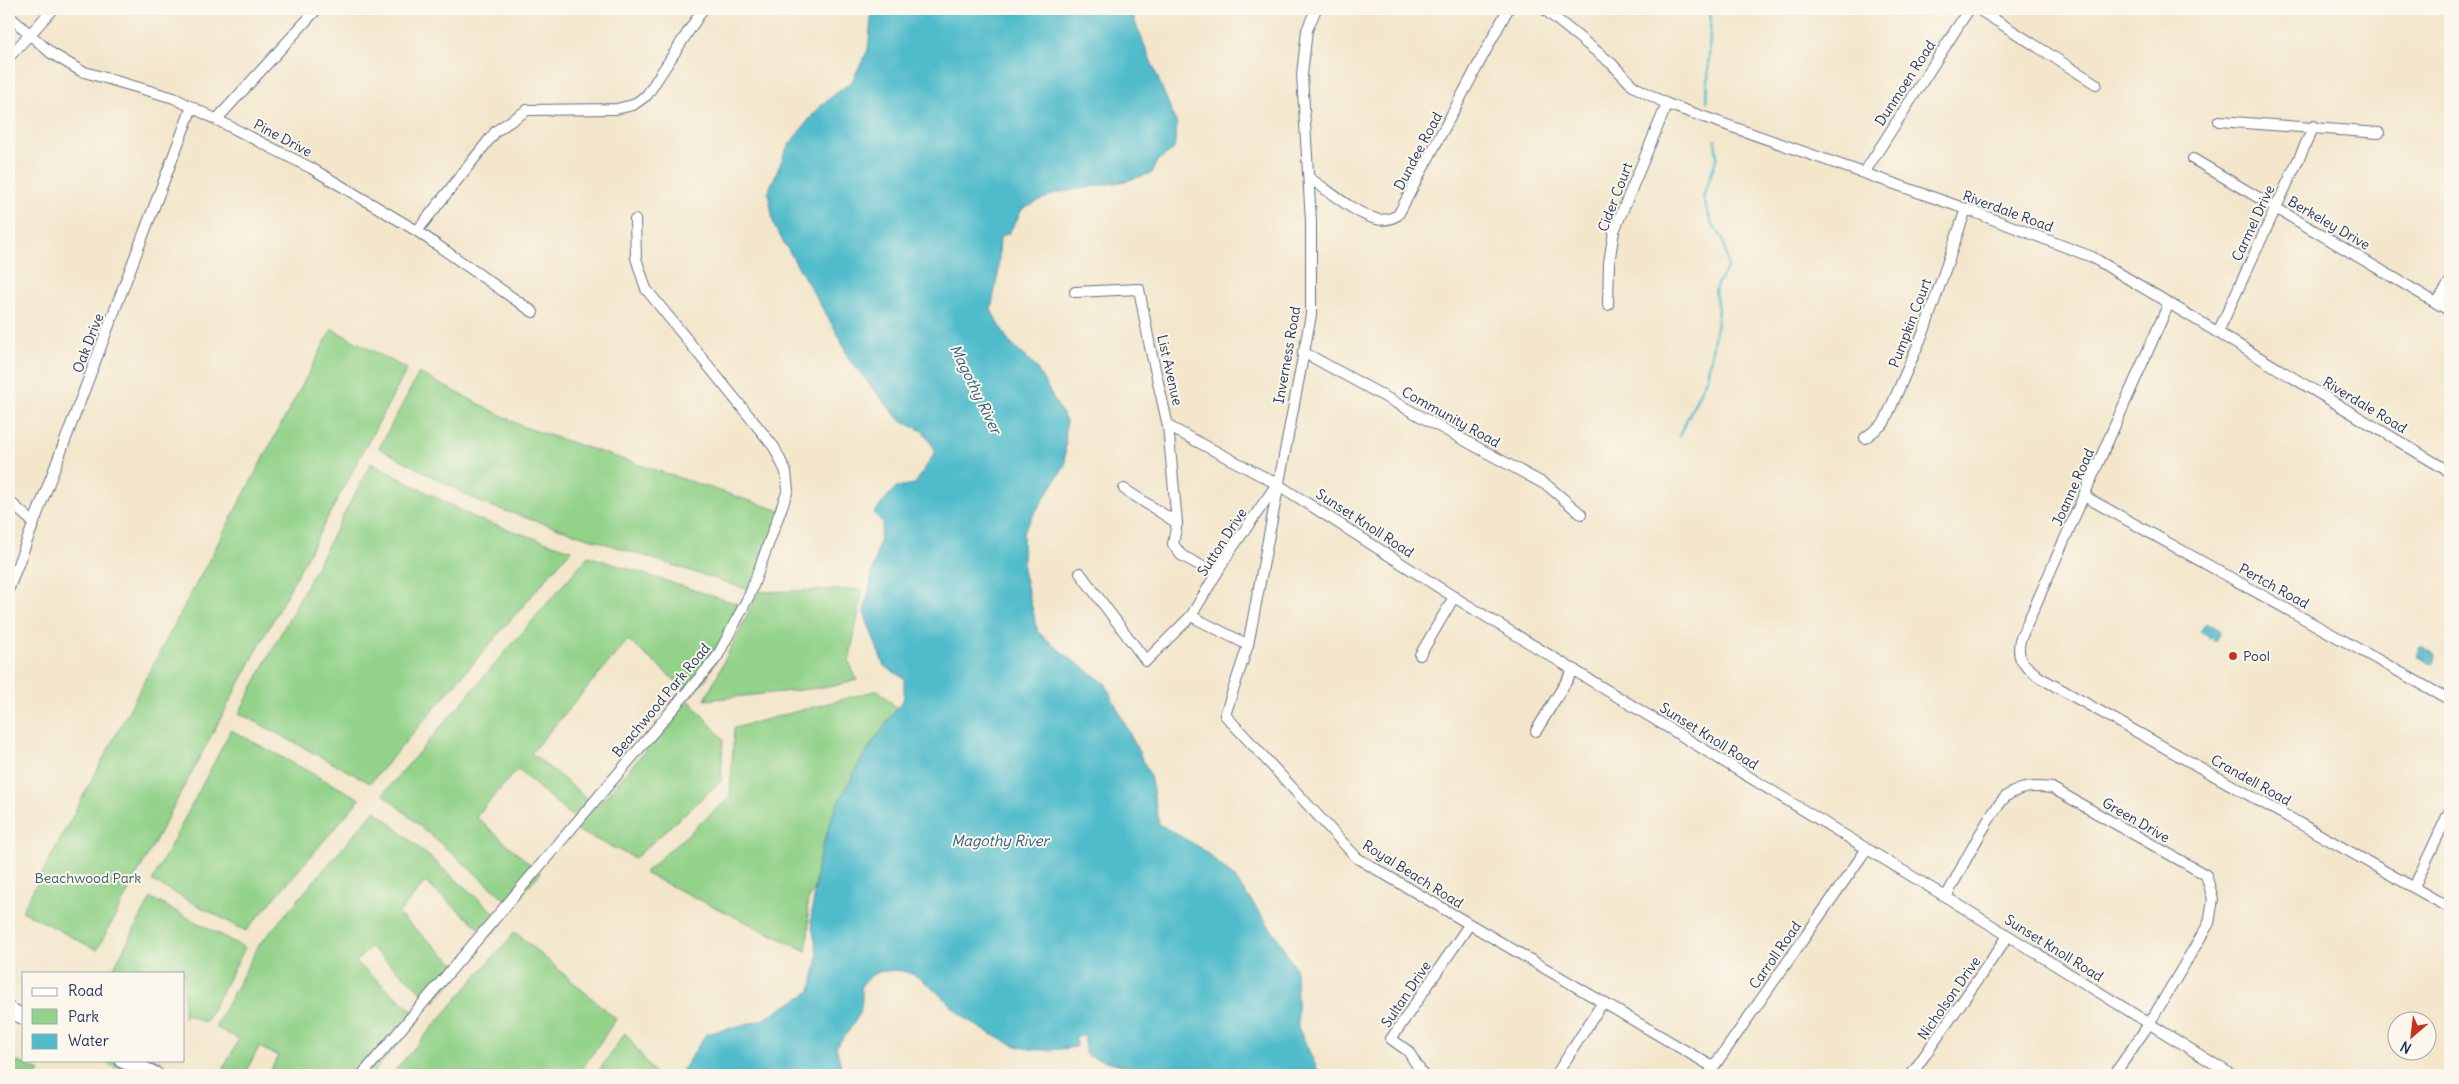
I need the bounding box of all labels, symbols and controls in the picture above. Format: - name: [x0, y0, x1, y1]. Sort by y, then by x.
- street label: Dunmoen Road: [1871, 37, 1939, 129]
- street label: Dundee Road: [1390, 109, 1446, 193]
- street label: Pine Drive: [251, 115, 315, 161]
- street label: Cider Court: [1594, 160, 1637, 234]
- street label: Carmel Drive: [2227, 182, 2279, 264]
- street label: Riverdale Road: [1960, 186, 2056, 236]
- street label: Berkeley Drive: [2285, 192, 2373, 254]
- street label: Pumpkin Court: [1885, 276, 1935, 370]
- street label: Inverness Road: [1270, 305, 1304, 405]
- street label: Oak Drive: [68, 311, 108, 375]
- street label: List Avenue: [1153, 333, 1187, 407]
- water label: Magothy River: [946, 341, 1007, 439]
- street label: Riverdale Road: [2320, 373, 2410, 437]
- street label: Community Road: [1399, 383, 1503, 451]
- street label: Joanne Road: [2048, 445, 2098, 529]
- street label: Sunset Knoll Road: [1313, 485, 1417, 561]
- street label: Sutton Drive: [1193, 504, 1251, 580]
- street label: Pertch Road: [2236, 559, 2312, 613]
- street label: Beachwood Park Road: [608, 639, 714, 761]
- place label: Pool: [2243, 647, 2270, 665]
- marker: Pool: [2227, 650, 2239, 662]
- street label: Sunset Knoll Road: [1656, 698, 1762, 774]
- street label: Crandell Road: [2208, 751, 2294, 809]
- street label: Green Drive: [2099, 793, 2173, 847]
- water label: Magothy River: [951, 831, 1051, 850]
- street label: Royal Beach Road: [1359, 836, 1467, 912]
- park label: Beachwood Park: [35, 869, 141, 887]
- street label: Sunset Knoll Road: [2001, 910, 2107, 986]
- street label: Carroll Road: [1745, 918, 1805, 992]
- street label: Nicholson Drive: [1914, 953, 1984, 1043]
- street label: Sultan Drive: [1377, 957, 1435, 1031]
- legend: [22, 972, 185, 1062]
- text: Road: [68, 981, 103, 1000]
- text: Park: [68, 1007, 99, 1026]
- north arrow: [2386, 1012, 2436, 1062]
- text: Water: [68, 1031, 109, 1050]
- text: N: [2397, 1037, 2414, 1058]

